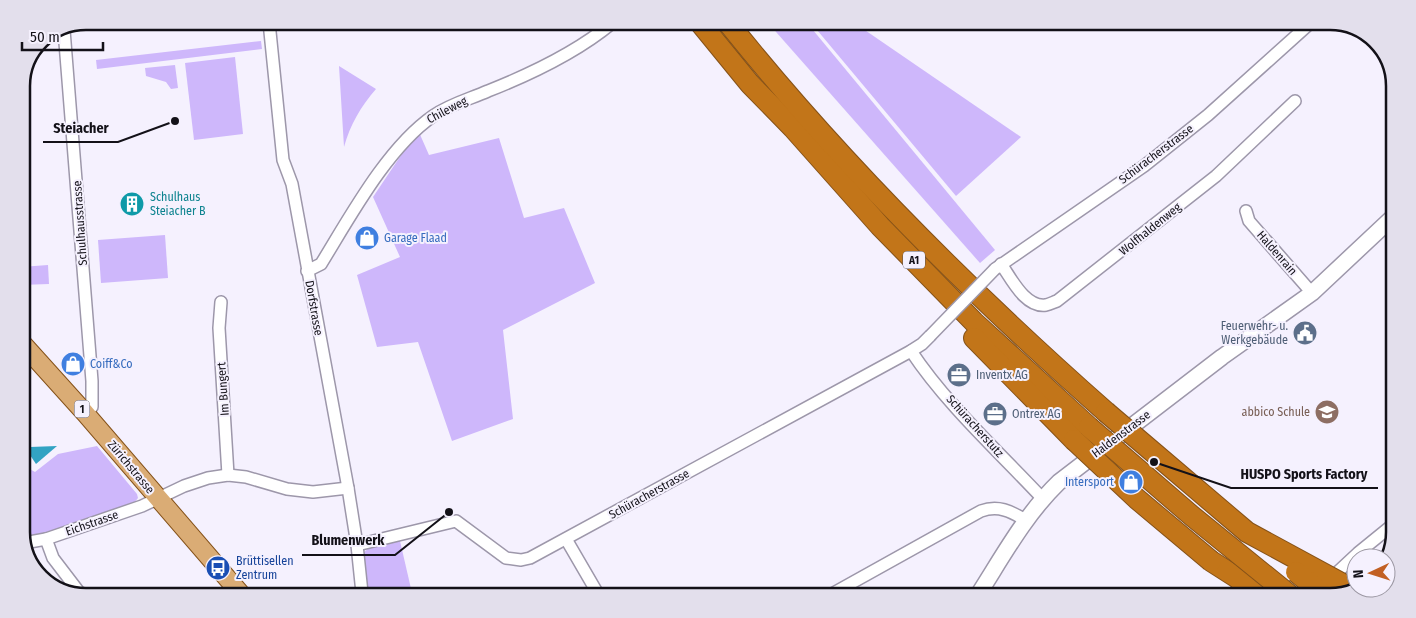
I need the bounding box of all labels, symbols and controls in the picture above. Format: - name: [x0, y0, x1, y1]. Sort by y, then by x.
- scale bar: [22, 20, 104, 52]
- text: 50 m: [30, 28, 60, 46]
- street label: Chileweg: [424, 93, 470, 126]
- callout: Steiacher: [43, 113, 118, 142]
- text: Steiacher: [53, 120, 110, 137]
- street label: Schüracherstrasse: [1116, 121, 1196, 187]
- street label: Schulhausstrasse: [70, 180, 90, 266]
- place label: Schulhaus Steiacher B: [150, 190, 206, 218]
- building icon: Schulhaus Steiacher B: [119, 191, 145, 217]
- street label: Wolfhaldenweg: [1116, 200, 1184, 258]
- shop icon: Garage Flaad: [354, 225, 380, 251]
- street label: Haldenrain: [1254, 228, 1300, 278]
- place label: Garage Flaad: [384, 231, 447, 245]
- road number: A1: [903, 252, 925, 268]
- street label: Dorfstrasse: [302, 279, 326, 337]
- place label: Feuerwehr- u. Werkgebäude: [1221, 319, 1288, 347]
- public building icon: Feuerwehr- u. Werkgebäude: [1292, 320, 1318, 346]
- shop icon: Coiff&Co: [60, 351, 86, 377]
- place label: Coiff&Co: [90, 357, 133, 371]
- street label: Im Bungert: [214, 362, 232, 416]
- office icon: Inventx AG: [946, 362, 972, 388]
- place label: Inventx AG: [976, 368, 1028, 382]
- street label: Schüracherstutz: [943, 392, 1007, 460]
- school or university icon: abbico Schule: [1314, 399, 1340, 425]
- road number: 1: [74, 400, 90, 418]
- office icon: Ontrex AG: [982, 401, 1008, 427]
- place label: abbico Schule: [1242, 405, 1310, 419]
- place label: Ontrex AG: [1012, 407, 1061, 421]
- street label: Haldenstrasse: [1089, 407, 1153, 461]
- street label: Zürichstrasse: [105, 438, 157, 496]
- callout: HUSPO Sports Factory: [1231, 459, 1378, 488]
- street label: Schüracherstrasse: [606, 466, 692, 522]
- text: HUSPO Sports Factory: [1241, 466, 1368, 483]
- shop icon: Intersport: [1118, 469, 1144, 495]
- place label: Intersport: [1065, 475, 1114, 489]
- street label: Eichstrasse: [64, 507, 120, 539]
- callout: Blumenwerk: [302, 526, 395, 555]
- text: Blumenwerk: [312, 532, 385, 549]
- north arrow: [1346, 548, 1396, 598]
- place label: Brüttisellen Zentrum: [236, 554, 293, 582]
- bus stop icon: Brüttisellen Zentrum: [205, 555, 231, 581]
- text: N: [1350, 569, 1367, 579]

